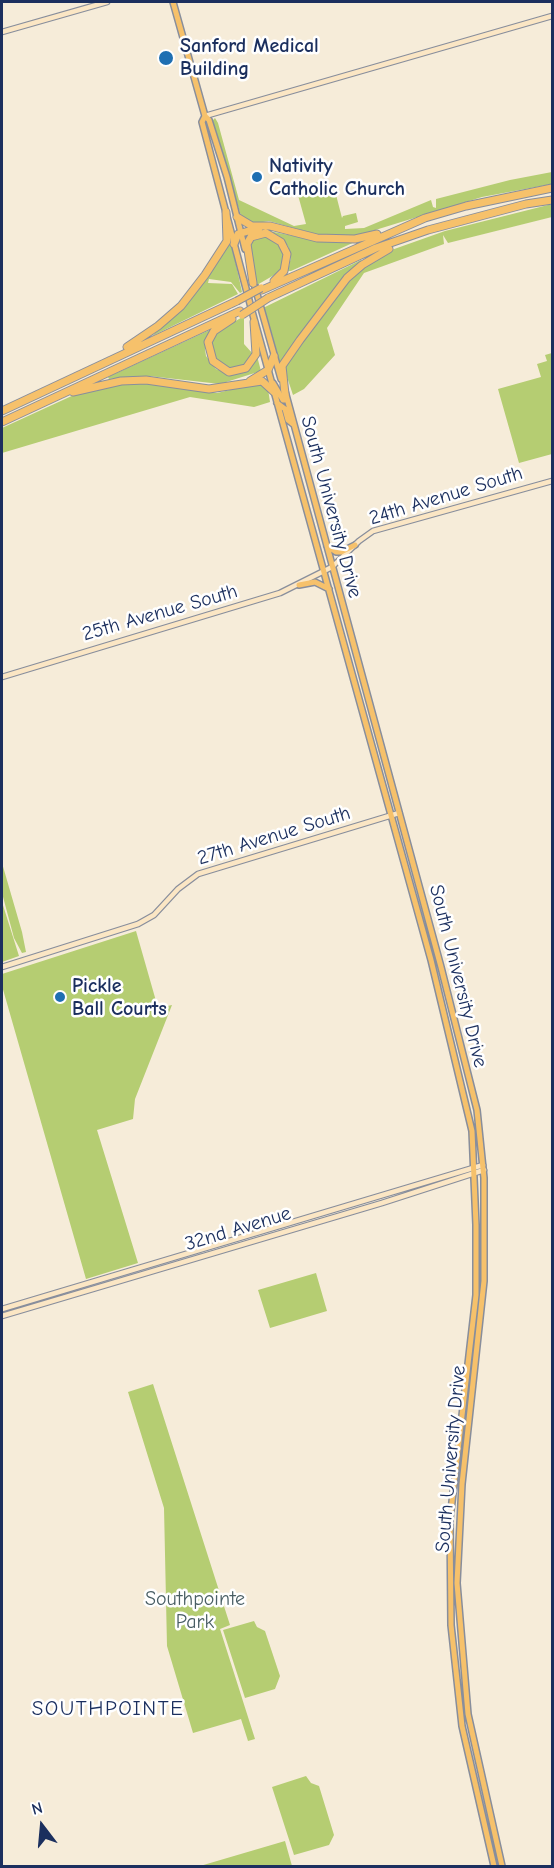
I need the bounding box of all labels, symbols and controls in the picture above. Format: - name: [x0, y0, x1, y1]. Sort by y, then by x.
- place label: Sanford Medical Building: [180, 34, 319, 81]
- marker: Sanford Medical Building: [157, 49, 175, 67]
- place label: Nativity Catholic Church: [269, 154, 405, 201]
- marker: Nativity Catholic Church: [250, 170, 264, 184]
- street label: South University Drive: [295, 413, 367, 601]
- street label: 24th Avenue South: [366, 461, 526, 531]
- street label: 25th Avenue South: [80, 579, 240, 647]
- street label: 27th Avenue South: [195, 801, 353, 871]
- street label: South University Drive: [424, 882, 492, 1070]
- place label: Pickle Ball Courts: [72, 974, 167, 1021]
- marker: Pickle Ball Courts: [53, 990, 67, 1004]
- street label: 32nd Avenue: [182, 1201, 294, 1257]
- street label: South University Drive: [431, 1365, 471, 1553]
- park label: Southpointe Park: [145, 1587, 245, 1634]
- district label: SOUTHPOINTE: [32, 1696, 184, 1722]
- north arrow: [12, 1796, 72, 1856]
- text: N: [30, 1799, 45, 1819]

